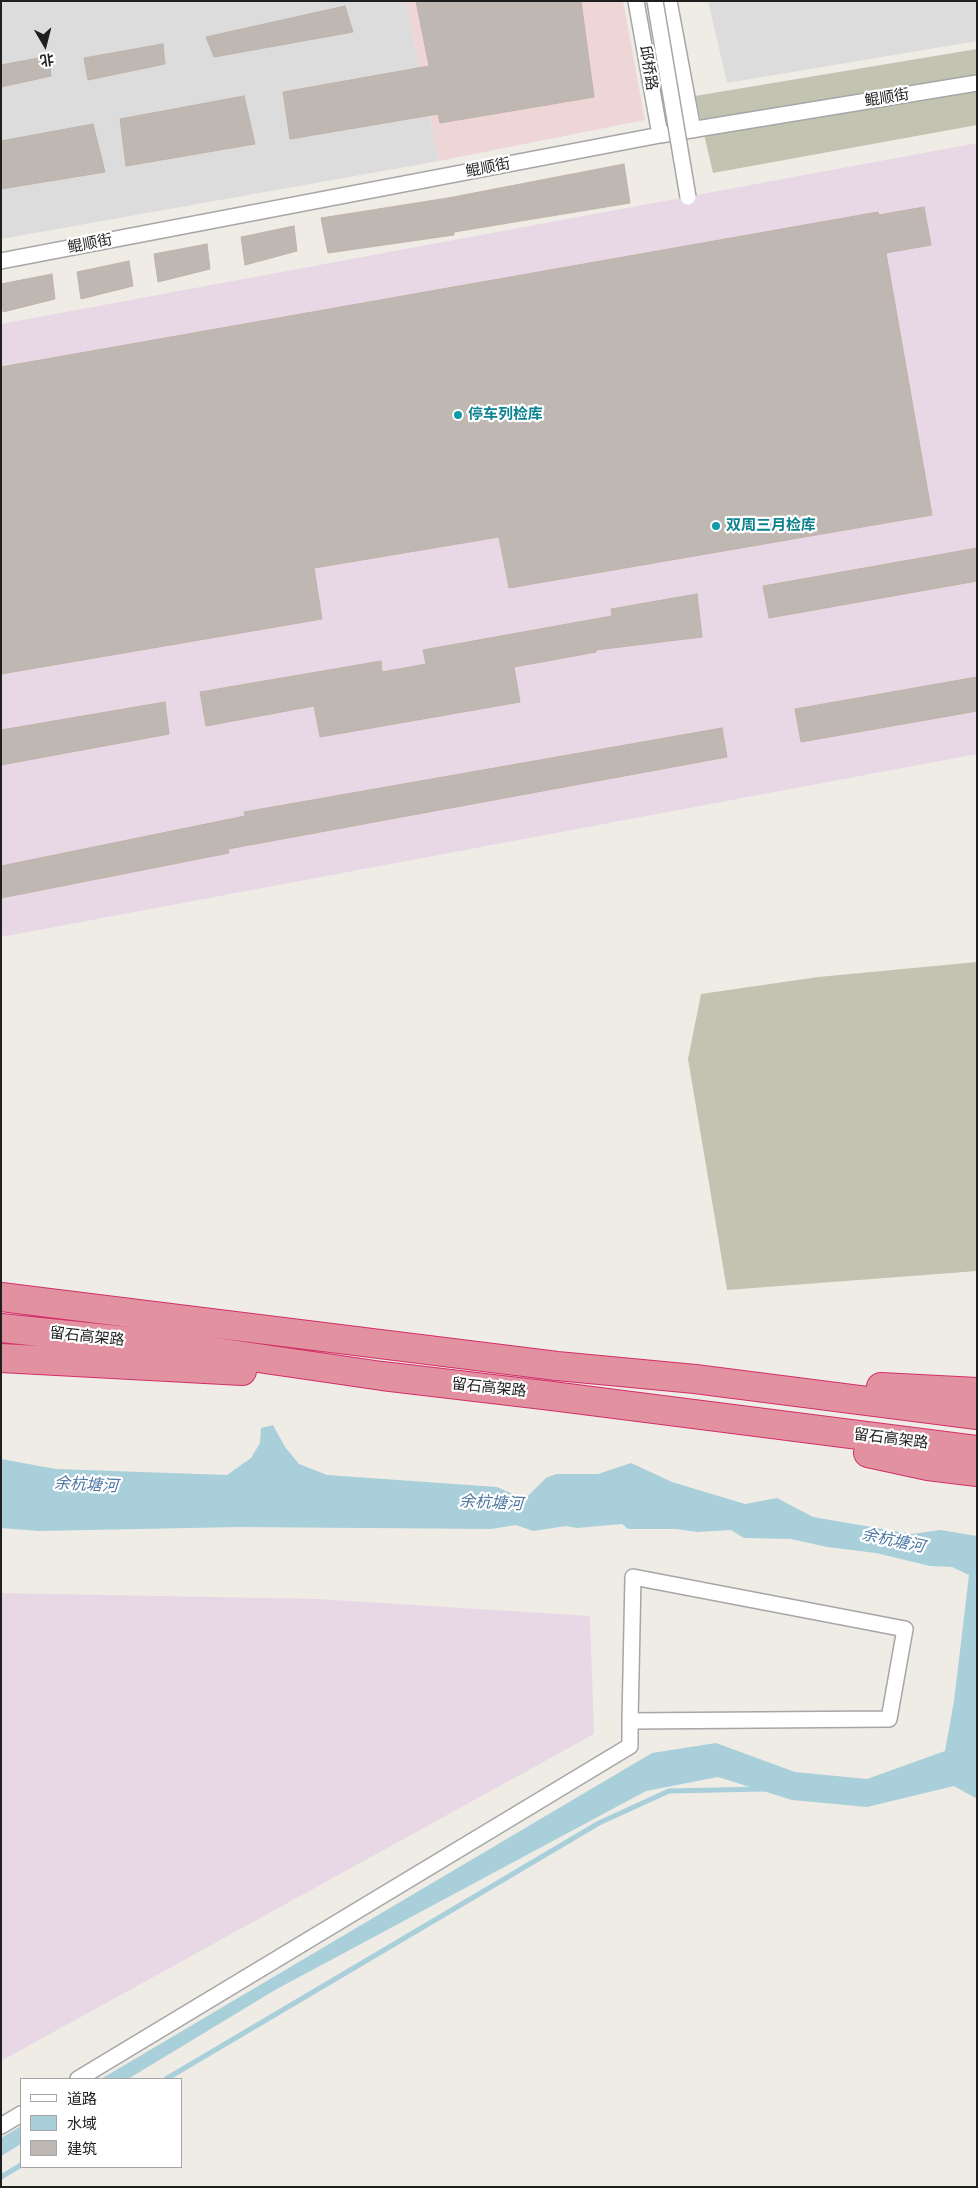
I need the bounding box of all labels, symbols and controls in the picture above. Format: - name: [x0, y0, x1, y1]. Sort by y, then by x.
- north arrow: [20, 20, 70, 70]
- street label: 邱桥路: [635, 44, 661, 92]
- text: 北: [39, 50, 55, 71]
- street label: 鲲顺街: [863, 86, 911, 110]
- street label: 鲲顺街: [464, 155, 512, 181]
- street label: 鲲顺街: [66, 231, 114, 257]
- place label: 停车列检库: [468, 406, 543, 424]
- marker: 停车列检库: [452, 409, 464, 421]
- place label: 双周三月检库: [726, 517, 816, 535]
- marker: 双周三月检库: [710, 520, 722, 532]
- street label: 留石高架路: [49, 1324, 125, 1350]
- street label: 留石高架路: [451, 1375, 527, 1401]
- street label: 留石高架路: [853, 1425, 929, 1453]
- water label: 余杭塘河: [54, 1474, 118, 1496]
- water label: 余杭塘河: [459, 1492, 523, 1514]
- water label: 余杭塘河: [860, 1525, 926, 1557]
- legend: [20, 2078, 182, 2168]
- text: 道路: [67, 2088, 97, 2108]
- text: 水域: [67, 2113, 97, 2133]
- text: 建筑: [67, 2138, 97, 2158]

